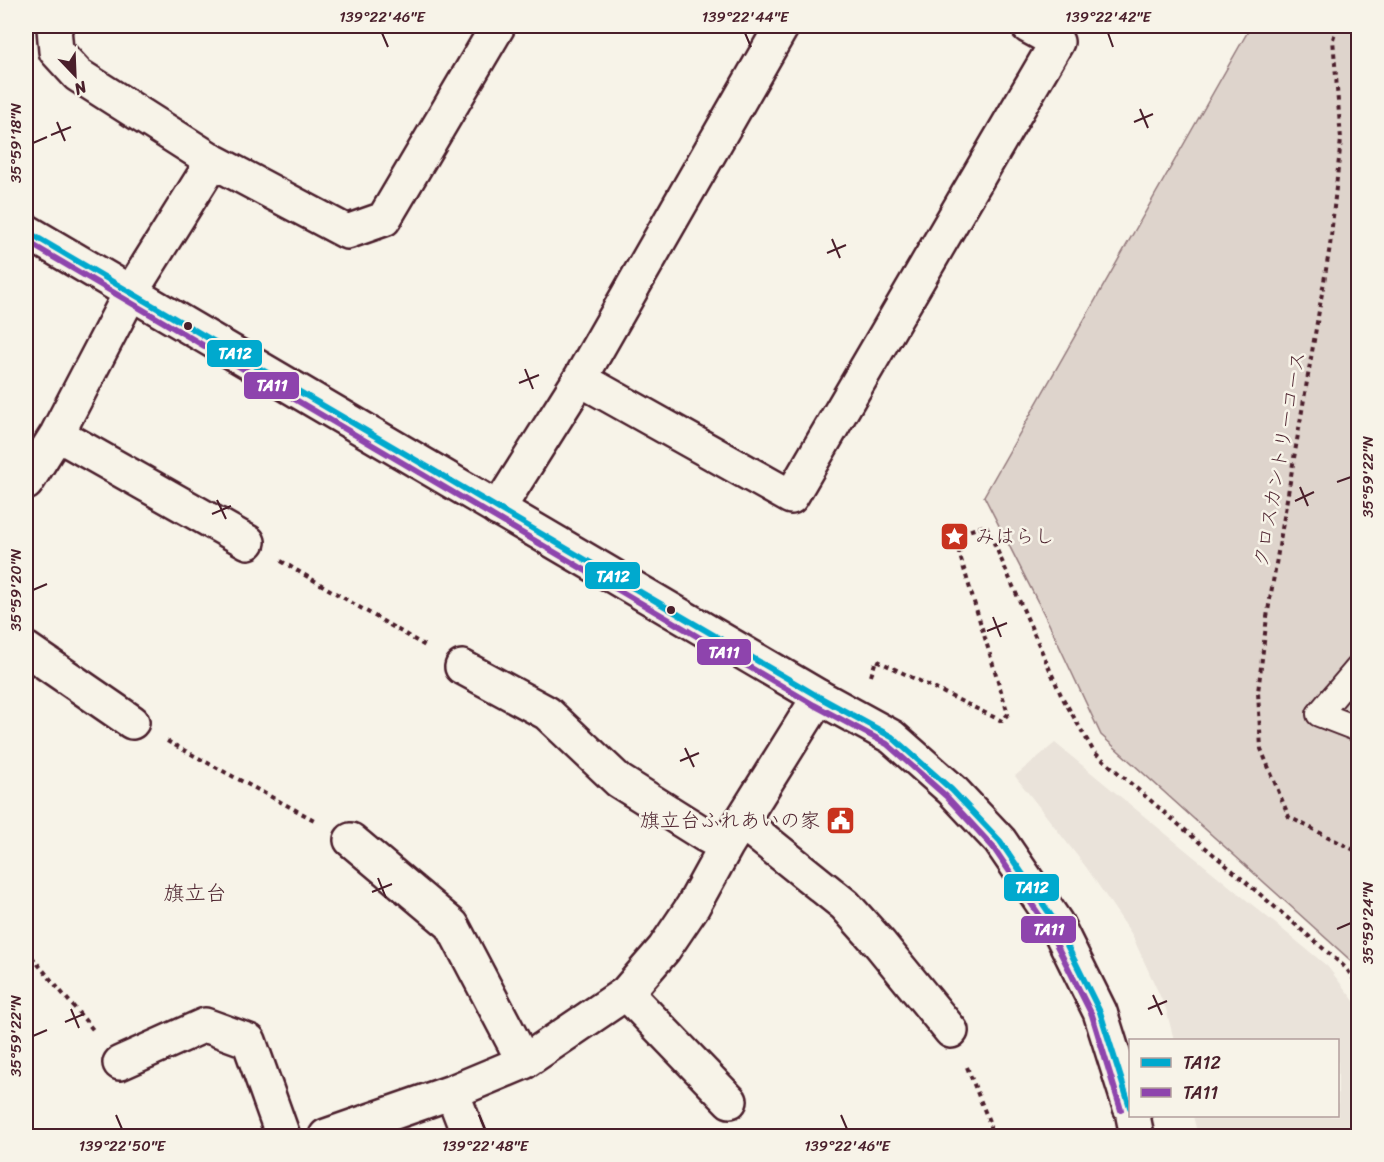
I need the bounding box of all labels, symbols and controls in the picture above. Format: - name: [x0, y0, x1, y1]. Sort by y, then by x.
- text: 139°22'46"E: [339, 4, 426, 30]
- text: 139°22'44"E: [702, 4, 790, 30]
- text: 139°22'42"E: [1065, 4, 1153, 30]
- north arrow: [45, 45, 105, 105]
- text: N: [69, 72, 92, 104]
- text: 35°59'18"N: [3, 102, 29, 183]
- unlabelled marker: [182, 320, 194, 332]
- line badge: TA12: [206, 339, 263, 368]
- text: TA12: [218, 339, 253, 368]
- street label: クロスカントリーコース: [1243, 348, 1316, 570]
- line badge: TA11: [243, 371, 300, 400]
- text: TA11: [256, 371, 288, 400]
- text: 35°59'22"N: [1355, 436, 1381, 518]
- place label: みはらし: [975, 519, 1055, 554]
- place icon: みはらし: [938, 520, 970, 552]
- text: 35°59'20"N: [3, 548, 29, 631]
- line badge: TA12: [584, 561, 641, 590]
- text: TA12: [596, 562, 631, 591]
- unlabelled marker: [665, 604, 677, 616]
- line badge: TA11: [696, 638, 752, 666]
- text: TA11: [708, 638, 740, 667]
- place label: 旗立台ふれあいの家: [640, 803, 820, 838]
- public building icon: 旗立台ふれあいの家: [825, 804, 857, 836]
- line badge: TA12: [1003, 873, 1060, 902]
- text: TA12: [1015, 873, 1050, 902]
- district label: 旗立台: [164, 874, 227, 912]
- text: 35°59'24"N: [1355, 881, 1381, 964]
- line badge: TA11: [1020, 915, 1077, 944]
- text: TA11: [1033, 915, 1065, 944]
- text: 35°59'22"N: [3, 995, 29, 1077]
- legend: [1129, 1039, 1339, 1117]
- text: TA12: [1183, 1047, 1221, 1079]
- text: TA11: [1183, 1077, 1218, 1109]
- text: 139°22'50"E: [79, 1133, 167, 1159]
- text: 139°22'48"E: [442, 1133, 530, 1159]
- text: 139°22'46"E: [804, 1133, 891, 1159]

